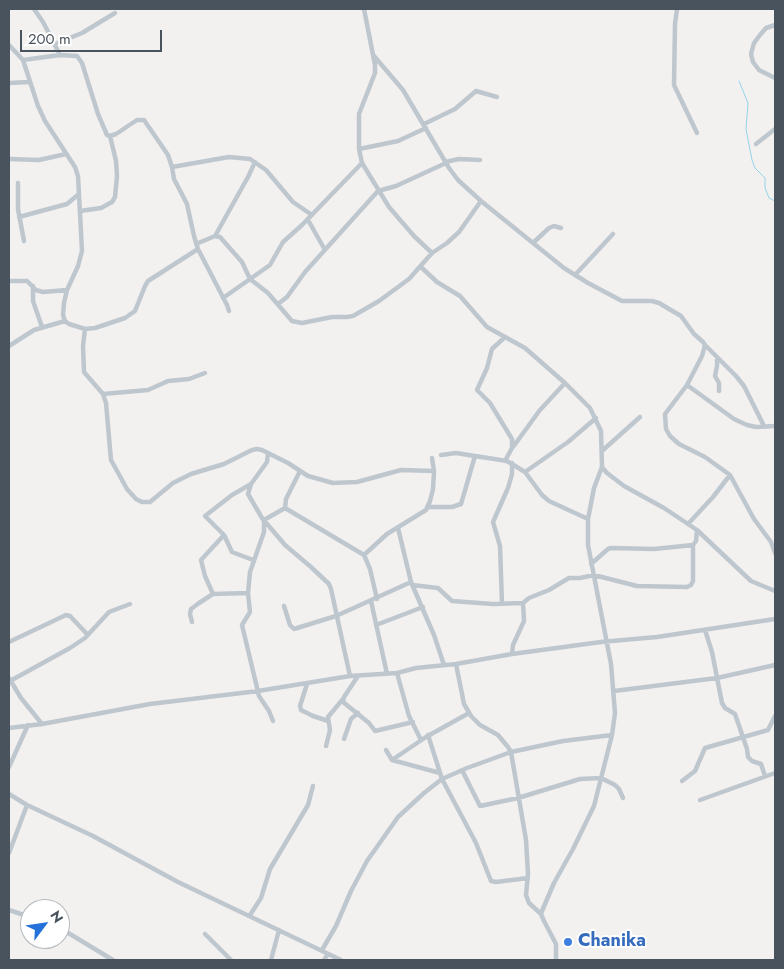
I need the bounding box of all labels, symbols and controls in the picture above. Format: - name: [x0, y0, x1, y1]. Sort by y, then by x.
- scale bar: [22, 20, 165, 52]
- text: 200 m: [28, 28, 71, 50]
- north arrow: [20, 899, 70, 949]
- text: N: [46, 907, 68, 927]
- place label: Chanika: [578, 931, 646, 953]
- marker: Chanika: [562, 936, 574, 948]

